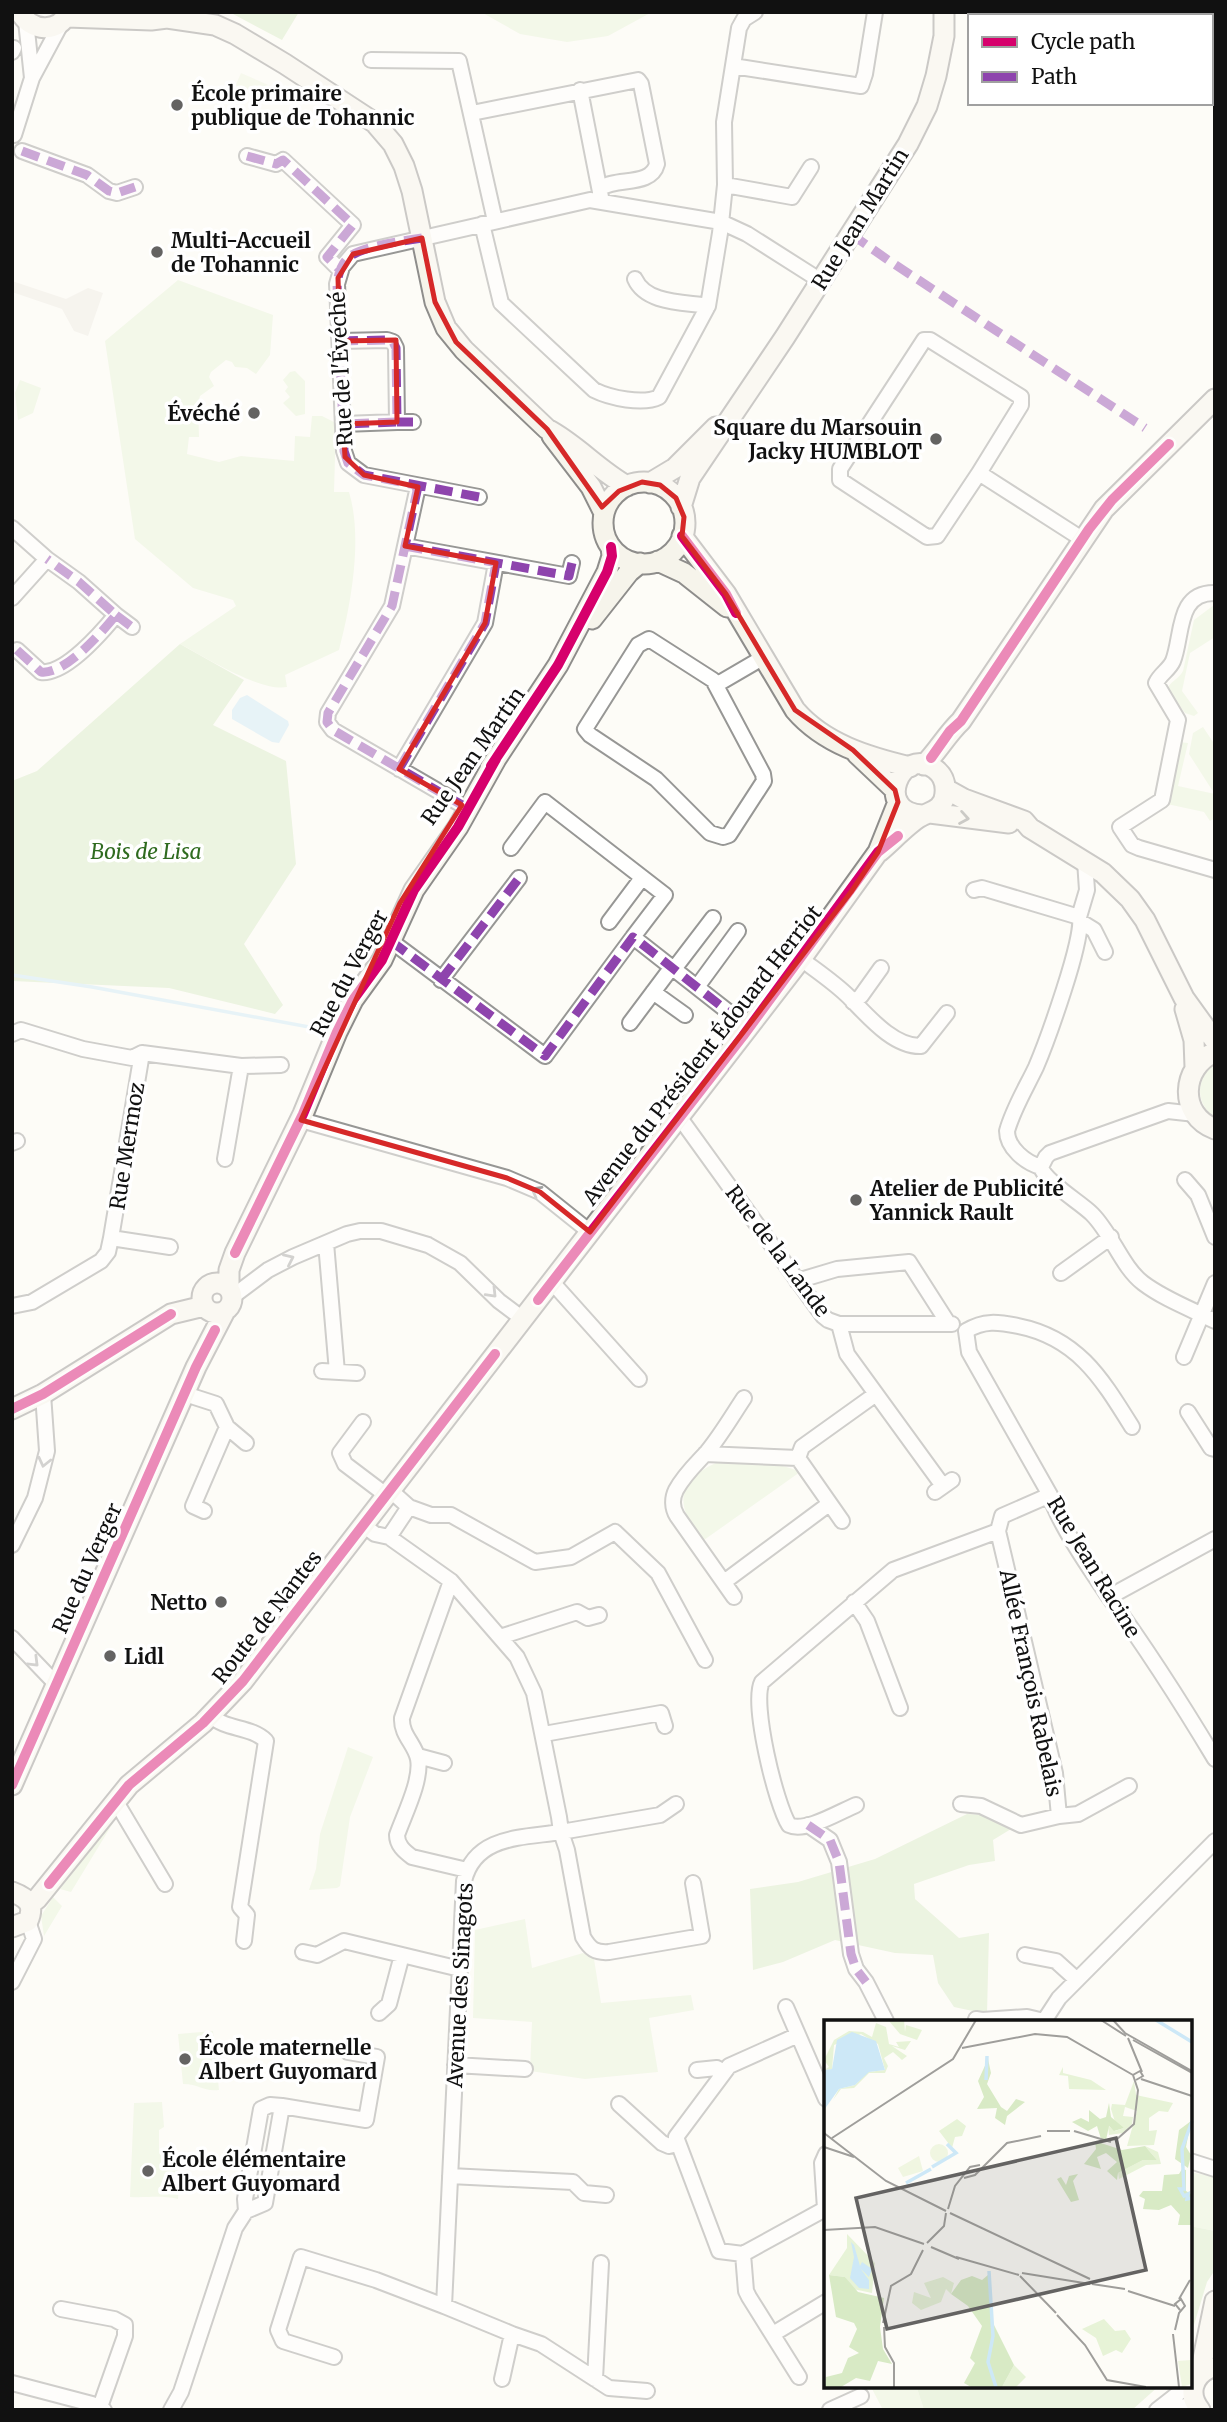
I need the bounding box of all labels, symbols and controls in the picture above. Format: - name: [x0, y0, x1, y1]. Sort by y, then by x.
- legend: [968, 14, 1213, 105]
- text: Cycle path: [1031, 28, 1135, 55]
- text: Path: [1031, 63, 1077, 90]
- place label: École primaire publique de Tohannic: [191, 79, 415, 131]
- marker: École primaire publique de Tohannic: [169, 97, 185, 113]
- street label: Rue Jean Martin: [806, 143, 914, 295]
- place label: Multi-Accueil de Tohannic: [171, 227, 311, 278]
- marker: Multi-Accueil de Tohannic: [149, 244, 165, 260]
- street label: Rue de l'Évéché: [322, 291, 359, 447]
- place label: Évéché: [167, 399, 240, 427]
- marker: Évéché: [246, 405, 262, 421]
- place label: Square du Marsouin Jacky HUMBLOT: [713, 414, 922, 465]
- marker: Square du Marsouin Jacky HUMBLOT: [928, 431, 944, 447]
- street label: Rue Jean Martin: [415, 682, 531, 830]
- one-way arrow: [958, 810, 970, 825]
- park label: Bois de Lisa: [90, 838, 202, 865]
- street label: Avenue du Président Édouard Herriot: [575, 899, 828, 1211]
- street label: Rue du Verger: [304, 905, 394, 1041]
- street label: Rue Mermoz: [104, 1080, 150, 1212]
- place label: Atelier de Publicité Yannick Rault: [869, 1175, 1064, 1226]
- street label: Rue de la Lande: [720, 1180, 836, 1322]
- one-way arrow: [530, 1186, 543, 1199]
- marker: Atelier de Publicité Yannick Rault: [848, 1192, 864, 1208]
- one-way arrow: [282, 1253, 294, 1267]
- one-way arrow: [484, 1285, 497, 1298]
- one-way arrow: [38, 1456, 52, 1468]
- street label: Rue Jean Racine: [1041, 1492, 1147, 1643]
- street label: Rue du Verger: [46, 1499, 128, 1637]
- street label: Route de Nantes: [206, 1545, 328, 1689]
- street label: Allée François Rabelais: [994, 1566, 1068, 1799]
- place label: Netto: [150, 1589, 207, 1616]
- marker: Netto: [213, 1594, 229, 1610]
- place label: Lidl: [124, 1643, 164, 1670]
- marker: Lidl: [102, 1648, 118, 1664]
- one-way arrow: [26, 1653, 39, 1666]
- street label: Avenue des Sinagots: [441, 1882, 479, 2089]
- inset map: [824, 2020, 1192, 2387]
- place label: École maternelle Albert Guyomard: [198, 2033, 377, 2085]
- marker: École maternelle Albert Guyomard: [177, 2051, 193, 2067]
- place label: École élémentaire Albert Guyomard: [161, 2145, 346, 2197]
- marker: École élémentaire Albert Guyomard: [140, 2163, 156, 2179]

